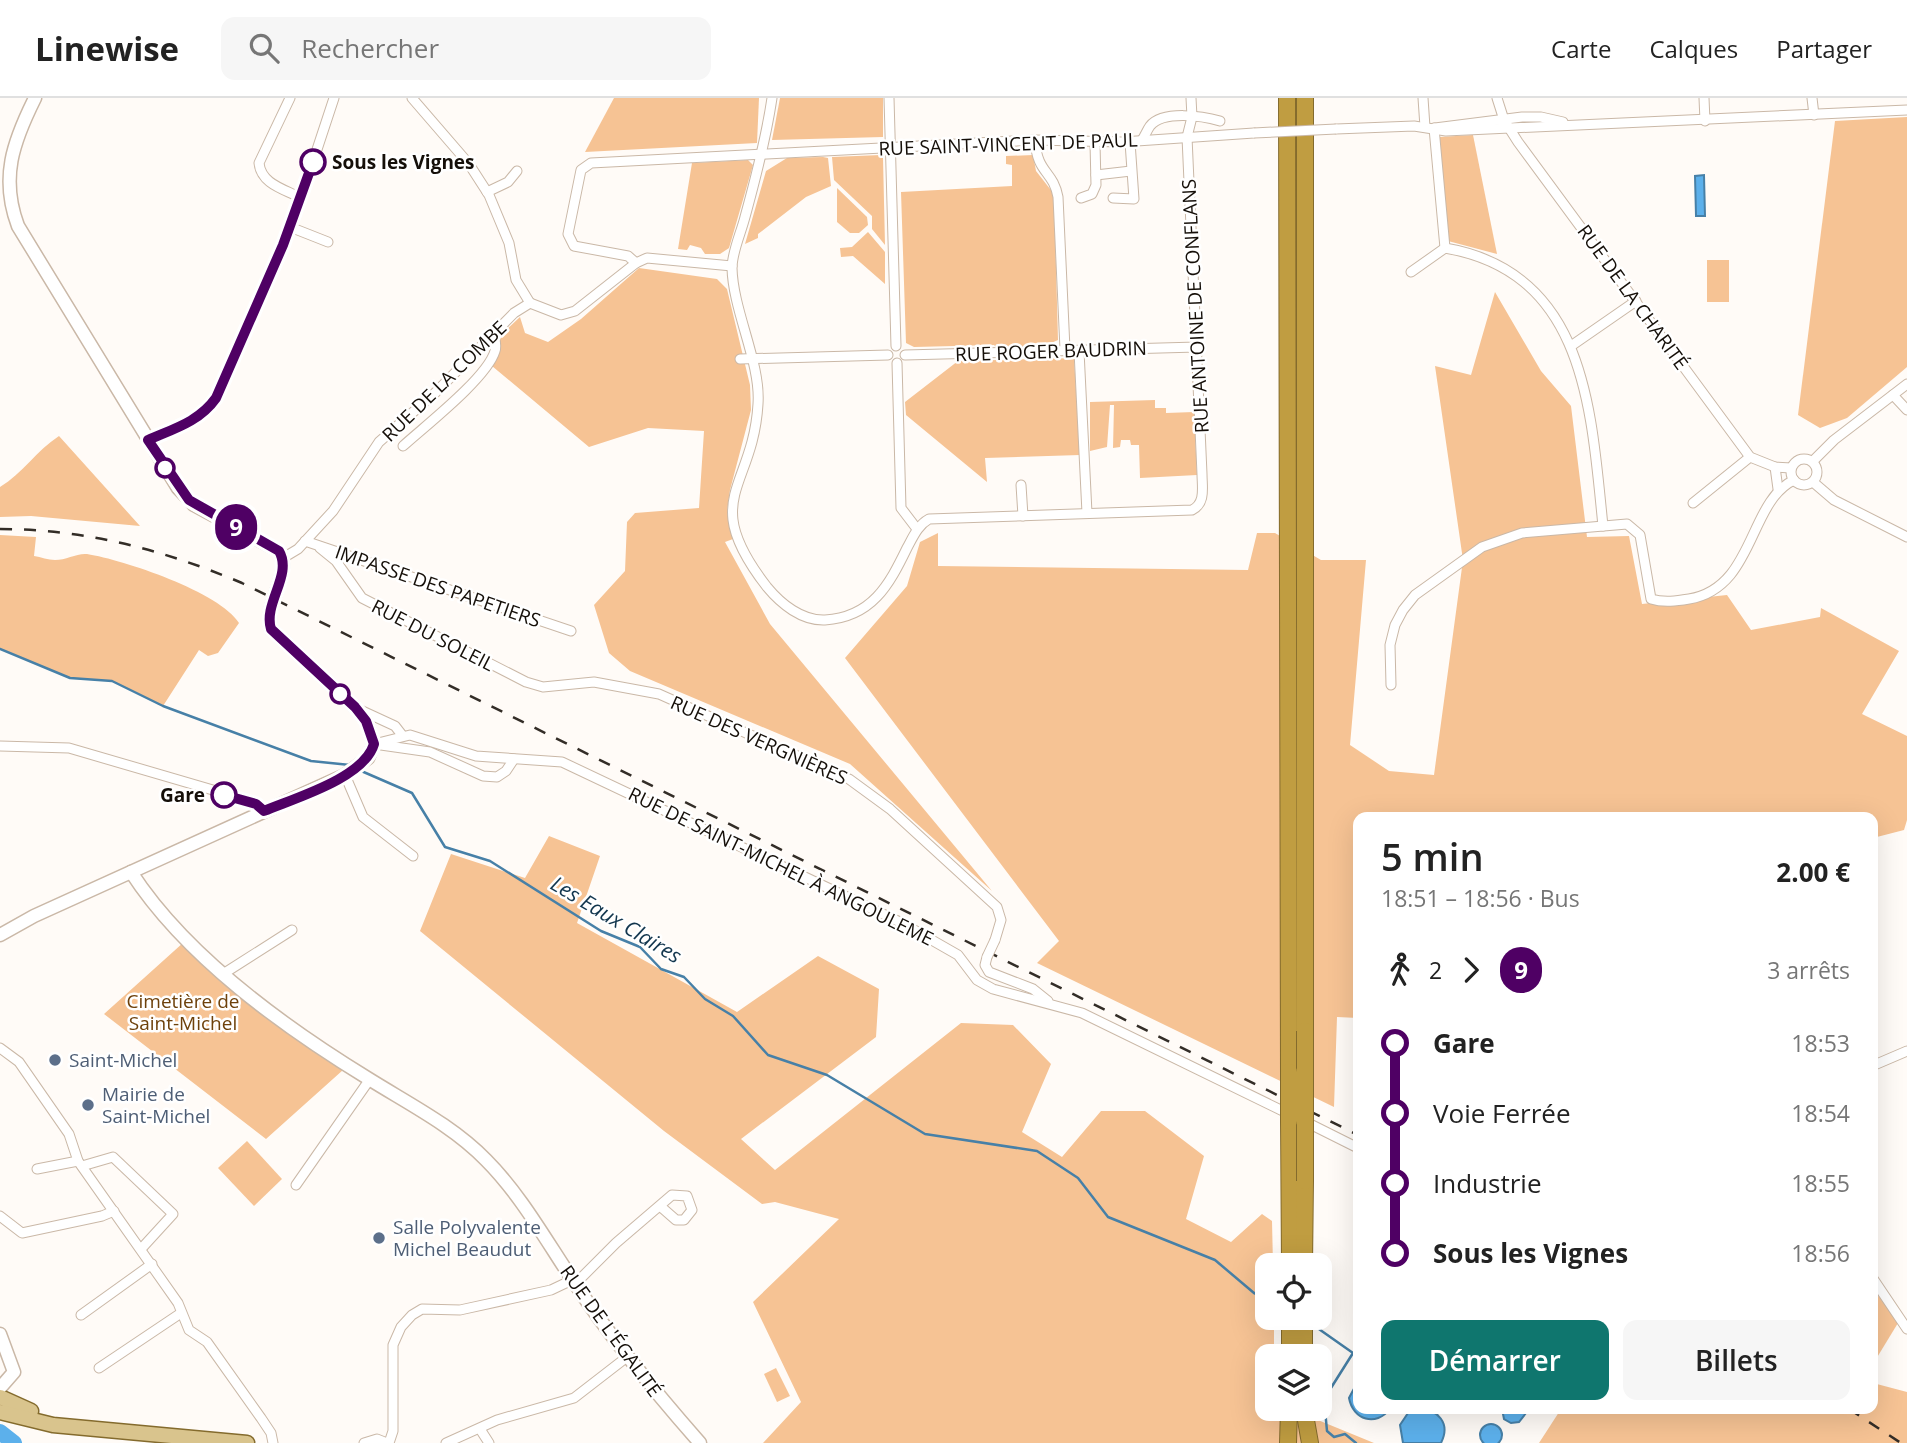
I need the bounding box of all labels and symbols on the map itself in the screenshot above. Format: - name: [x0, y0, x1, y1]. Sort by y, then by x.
- street label: RUE SAINT-VINCENT DE PAUL: [878, 126, 1138, 162]
- marker: Sous les Vignes: [300, 149, 326, 175]
- place label: Sous les Vignes: [332, 149, 475, 175]
- street label: RUE ANTOINE DE CONFLANS: [1175, 178, 1215, 434]
- street label: RUE DE LA CHARITÉ: [1572, 219, 1694, 375]
- street label: RUE DE LA COMBE: [376, 315, 512, 447]
- street label: RUE ROGER BAUDRIN: [955, 335, 1147, 367]
- unlabelled marker: [155, 458, 175, 478]
- line badge: 9: [213, 504, 259, 550]
- street label: IMPASSE DES PAPETIERS: [332, 539, 544, 633]
- street label: RUE DU SOLEIL: [367, 593, 499, 677]
- unlabelled marker: [330, 684, 350, 704]
- street label: RUE DES VERGNIÈRES: [666, 689, 852, 791]
- street label: RUE DE SAINT-MICHEL À ANGOULEME: [624, 781, 938, 951]
- place label: Gare: [160, 782, 205, 808]
- marker: Gare: [211, 782, 237, 808]
- water label: Les Eaux Claires: [546, 869, 687, 969]
- park label: Cimetière de Saint-Michel: [127, 988, 239, 1036]
- place label: Saint-Michel: [69, 1047, 177, 1073]
- marker: Saint-Michel: [47, 1052, 63, 1068]
- place label: Mairie de Saint-Michel: [102, 1081, 210, 1129]
- marker: Mairie de Saint-Michel: [80, 1097, 96, 1113]
- place label: Salle Polyvalente Michel Beaudut: [393, 1214, 541, 1262]
- marker: Salle Polyvalente Michel Beaudut: [371, 1230, 387, 1246]
- street label: RUE DE L'ÉGALITÉ: [554, 1260, 668, 1402]

